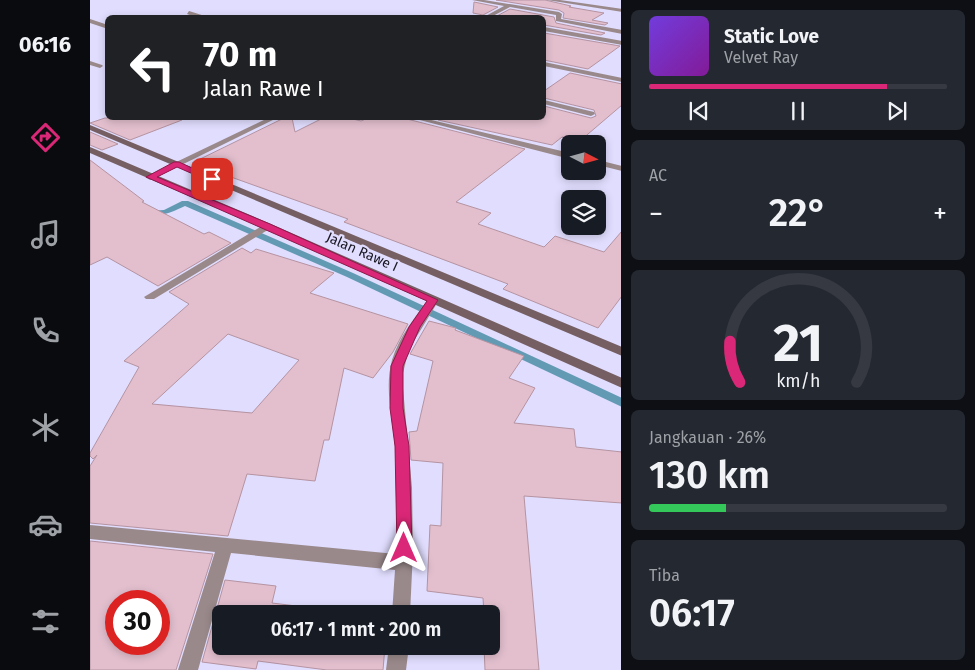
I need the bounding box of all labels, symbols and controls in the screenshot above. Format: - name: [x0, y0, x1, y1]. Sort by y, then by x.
- text: Static Love: [724, 25, 819, 48]
- text: 06:16: [19, 31, 71, 58]
- text: 70 m: [203, 33, 277, 75]
- icon: left: [120, 35, 185, 100]
- text: Velvet Ray: [724, 48, 798, 67]
- text: Jalan Rawe I: [203, 75, 324, 102]
- icon: previous: [685, 97, 713, 125]
- icon: pause: [784, 97, 812, 125]
- icon: next: [883, 97, 911, 125]
- icon: directions: [28, 120, 63, 155]
- north arrow: [561, 135, 606, 180]
- map controls: [561, 135, 606, 235]
- pin: [191, 158, 233, 200]
- icon: arrive: [198, 165, 226, 193]
- text: AC: [649, 166, 667, 185]
- button: layers: [561, 190, 606, 235]
- text: 22°: [769, 190, 827, 236]
- text: −: [649, 197, 663, 230]
- text: +: [933, 197, 947, 230]
- icon: music: [28, 217, 63, 252]
- street label: Jalan Rawe I: [324, 229, 400, 275]
- text: 21: [773, 312, 823, 375]
- icon: phone: [28, 313, 63, 348]
- text: km/h: [776, 370, 820, 392]
- icon: climate: [28, 410, 63, 445]
- text: Jangkauan · 26%: [649, 428, 766, 447]
- text: 130 km: [649, 452, 770, 498]
- icon: car: [28, 507, 63, 542]
- position arrow: [377, 521, 429, 573]
- text: Tiba: [649, 566, 680, 585]
- speed limit sign: 30: [105, 590, 170, 655]
- text: 06:17: [649, 590, 735, 636]
- icon: filters: [28, 604, 63, 639]
- text: 06:17 · 1 mnt · 200 m: [271, 618, 441, 641]

